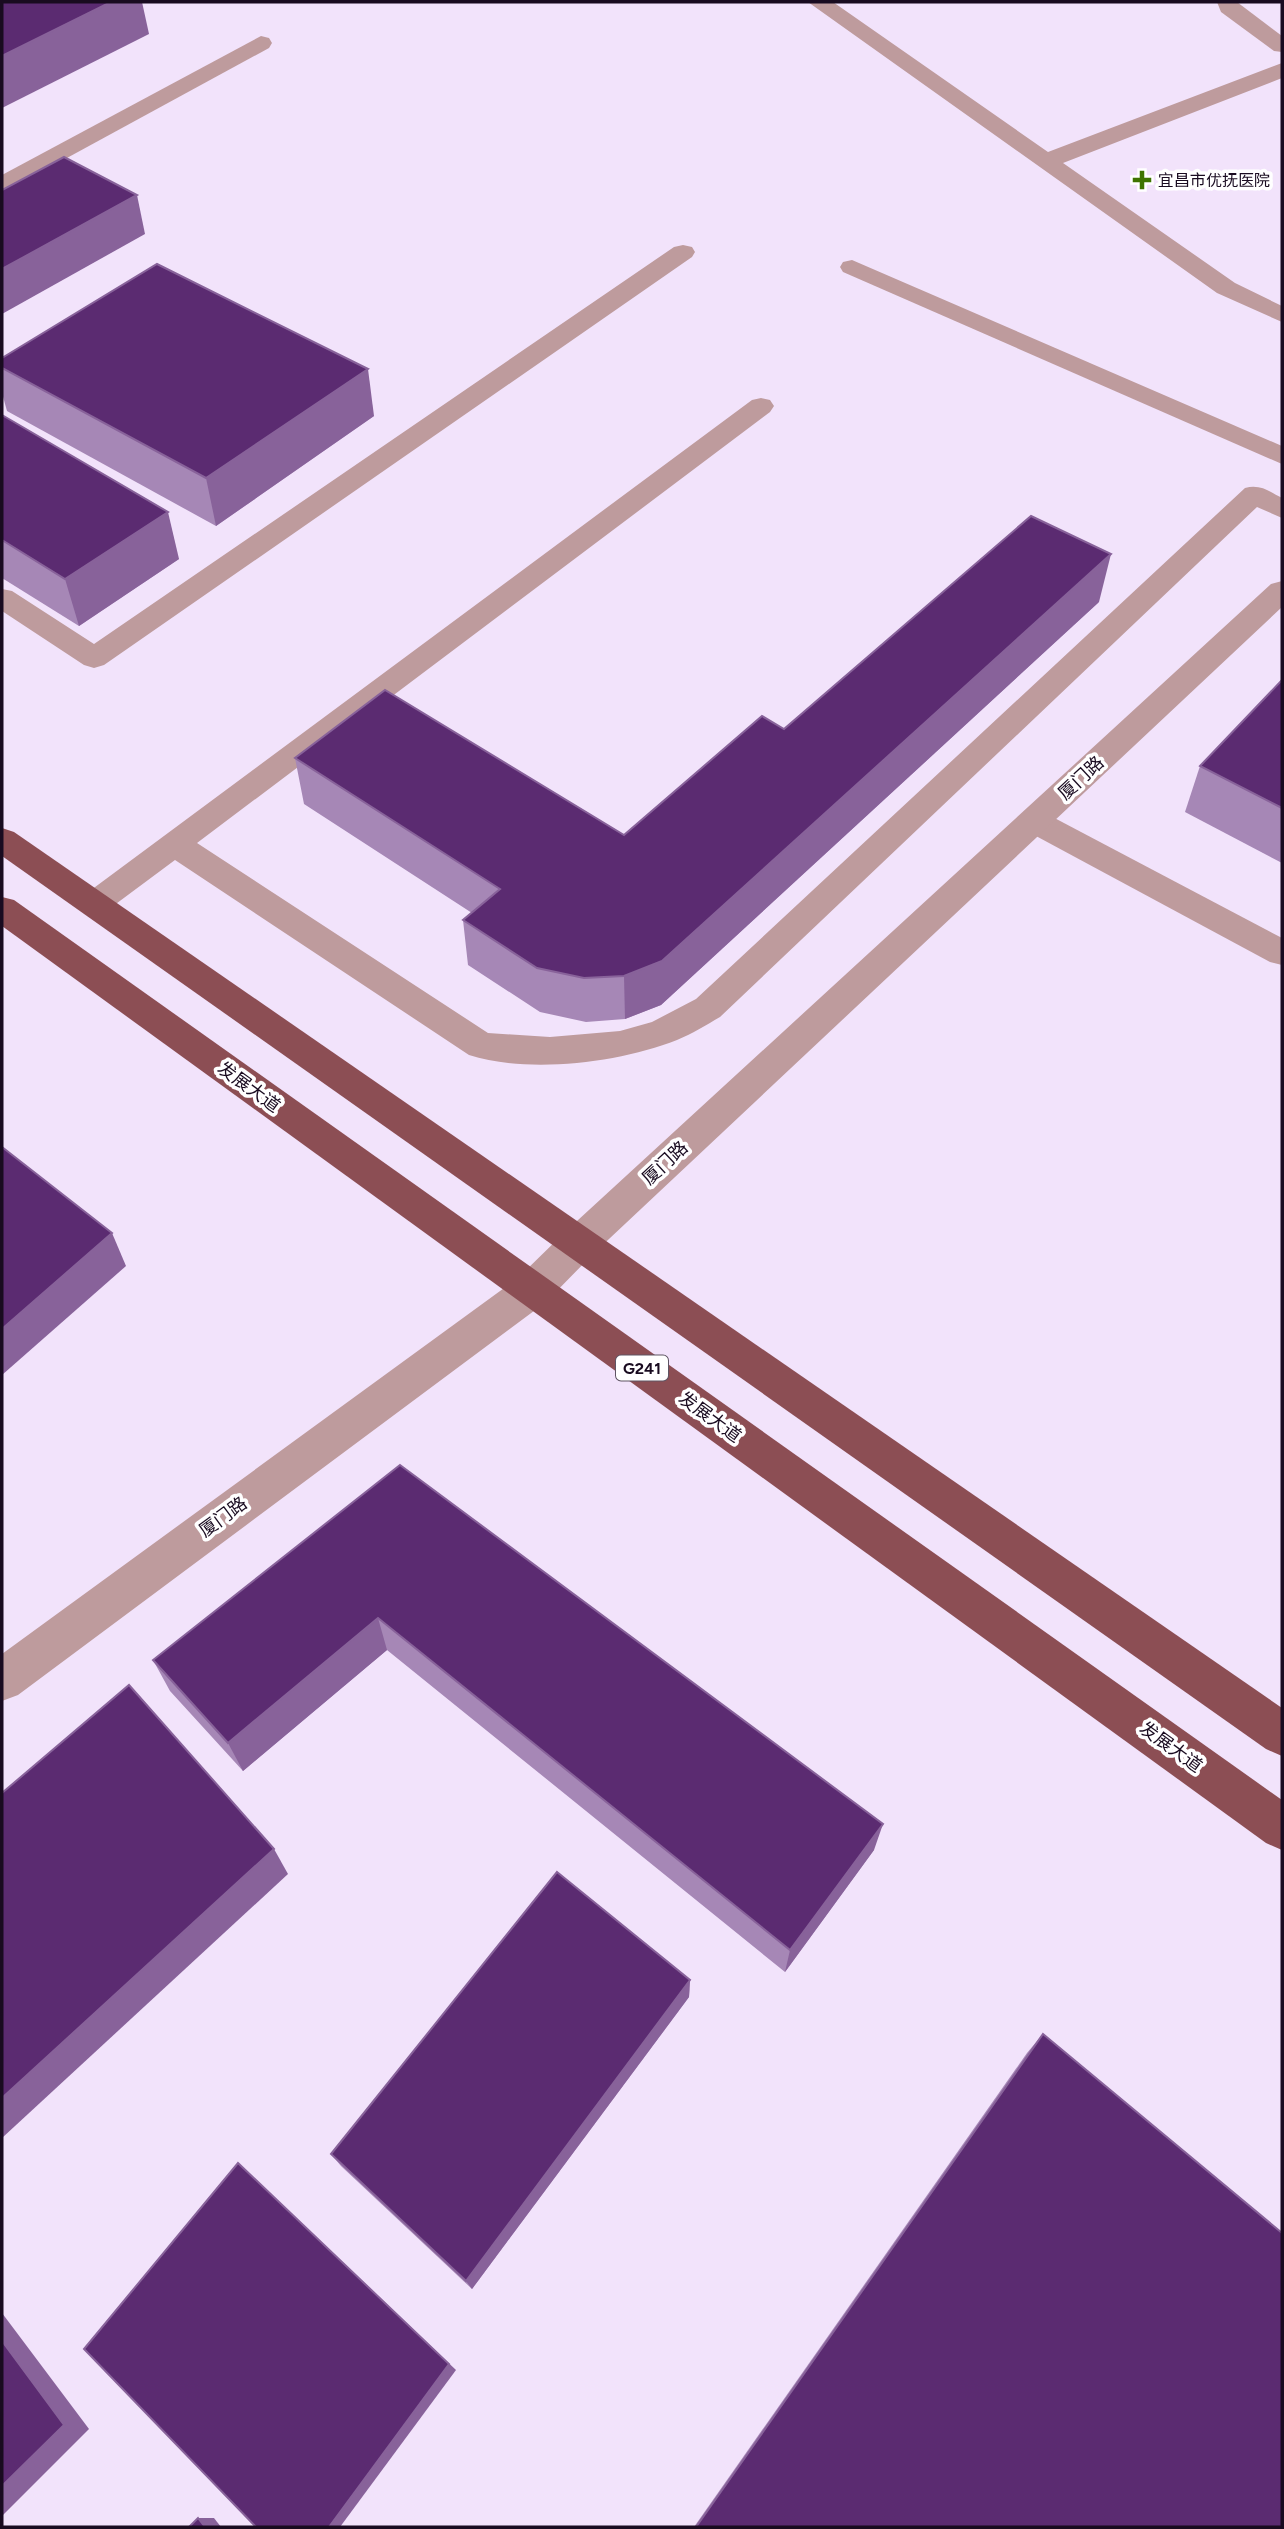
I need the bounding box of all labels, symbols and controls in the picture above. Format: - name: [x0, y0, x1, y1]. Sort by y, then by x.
- marker: 宜昌市优抚医院: [1132, 170, 1152, 190]
- place label: 宜昌市优抚医院: [1158, 171, 1270, 190]
- street label: 厦门路: [1054, 752, 1108, 804]
- street label: 发展大道: [213, 1057, 285, 1117]
- street label: 厦门路: [638, 1137, 692, 1189]
- road number: G241: [616, 1356, 668, 1380]
- street label: 发展大道: [674, 1387, 746, 1447]
- street label: 厦门路: [195, 1492, 251, 1542]
- street label: 发展大道: [1135, 1717, 1207, 1777]

